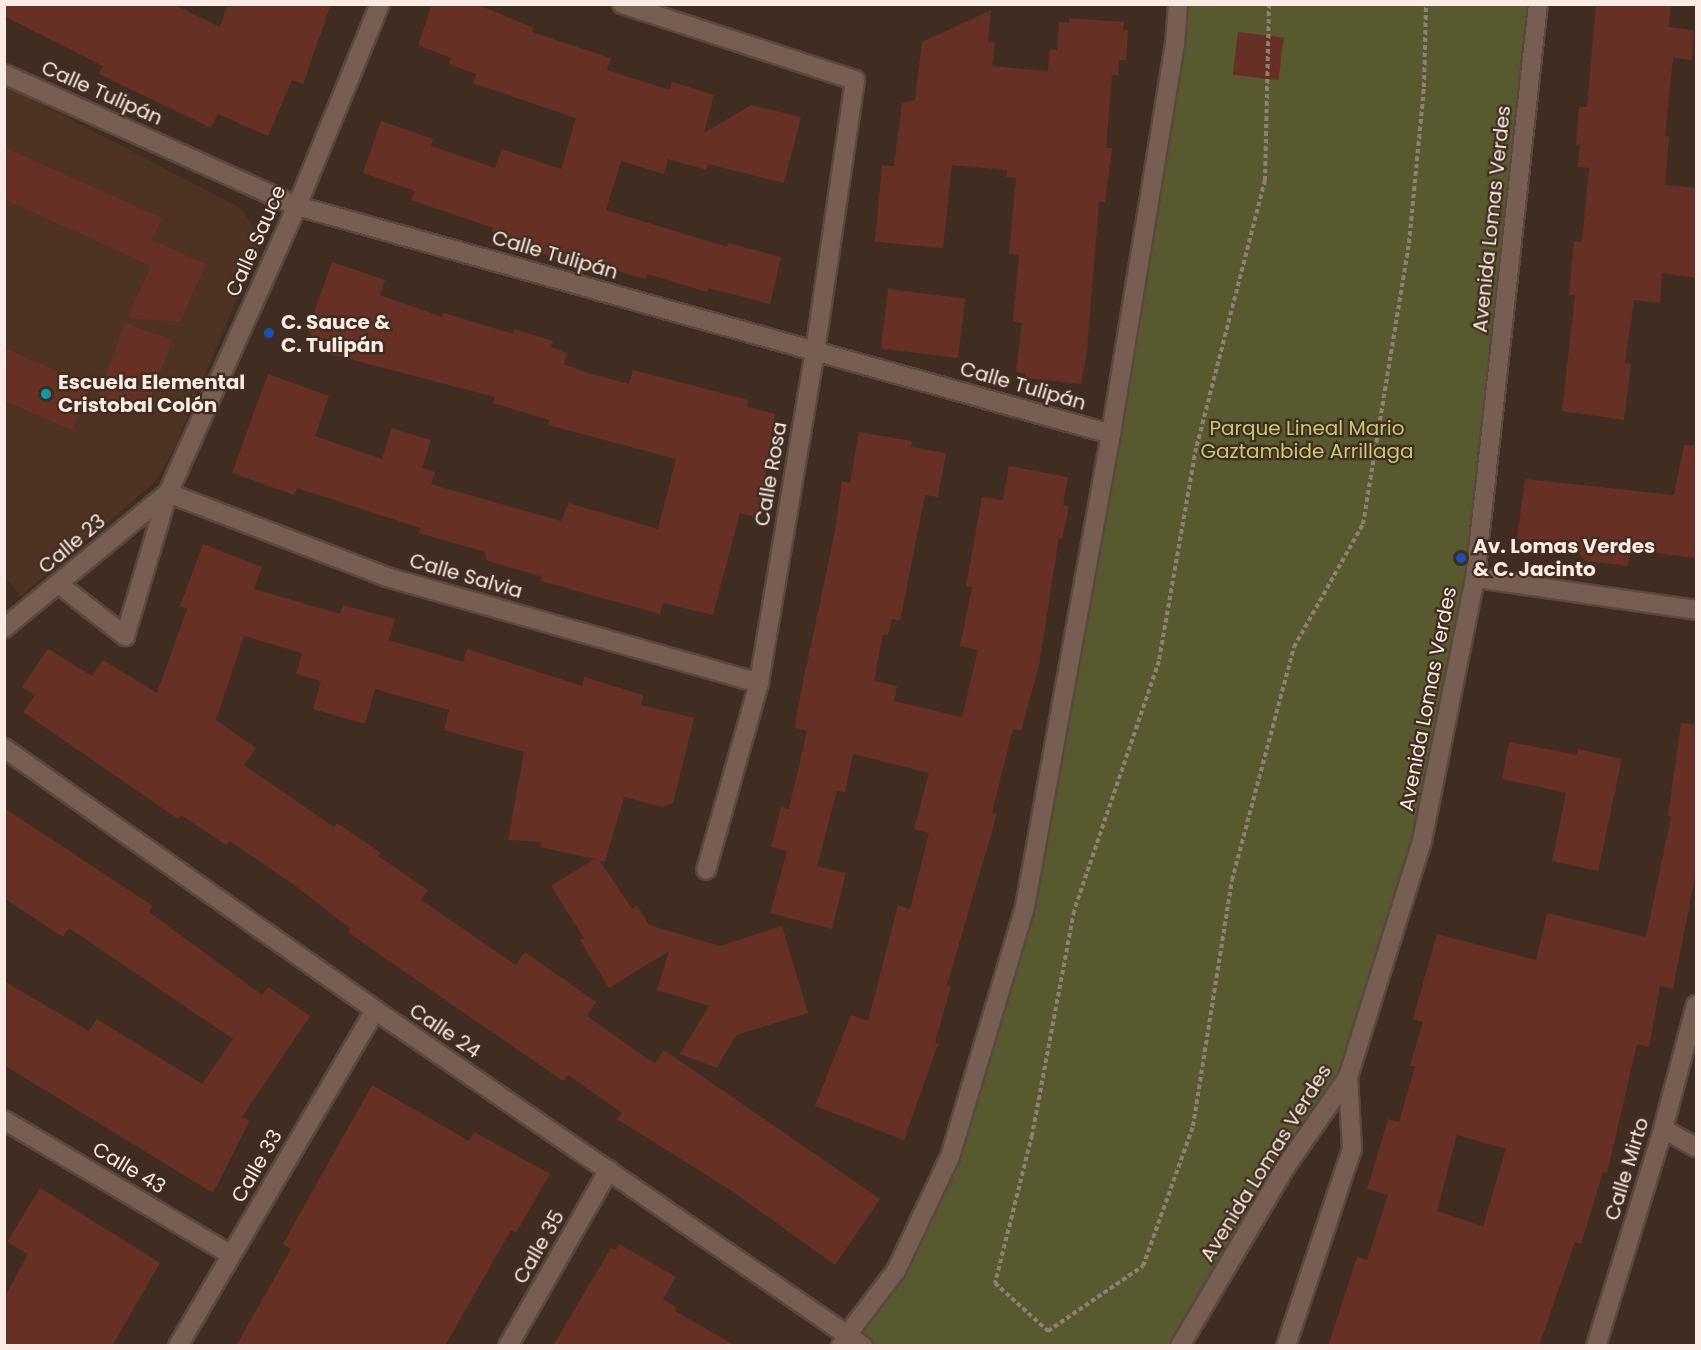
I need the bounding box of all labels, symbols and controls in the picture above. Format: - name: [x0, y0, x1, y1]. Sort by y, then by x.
- street label: Calle Tulipán: [38, 56, 166, 130]
- street label: Avenida Lomas Verdes: [1468, 104, 1516, 334]
- street label: Calle Sauce: [221, 182, 291, 300]
- street label: Calle Tulipán: [489, 226, 621, 284]
- place label: C. Sauce & C. Tulipán: [281, 310, 390, 357]
- marker: C. Sauce & C. Tulipán: [262, 326, 276, 340]
- street label: Calle Tulipán: [957, 357, 1089, 415]
- place label: Escuela Elemental Cristobal Colón: [58, 371, 245, 418]
- marker: Escuela Elemental Cristobal Colón: [39, 387, 53, 401]
- park label: Parque Lineal Mario Gaztambide Arrillaga: [1201, 416, 1413, 463]
- street label: Calle Rosa: [750, 420, 792, 528]
- street label: Calle 23: [34, 509, 110, 579]
- place label: Av. Lomas Verdes & C. Jacinto: [1473, 534, 1655, 581]
- street label: Calle Salvia: [407, 548, 525, 604]
- marker: Av. Lomas Verdes & C. Jacinto: [1454, 551, 1468, 565]
- street label: Avenida Lomas Verdes: [1394, 585, 1462, 813]
- street label: Calle 24: [405, 999, 485, 1063]
- street label: Avenida Lomas Verdes: [1195, 1060, 1337, 1266]
- street label: Calle Mirto: [1600, 1115, 1654, 1223]
- street label: Calle 33: [227, 1125, 287, 1207]
- street label: Calle 43: [88, 1137, 170, 1199]
- street label: Calle 35: [508, 1206, 570, 1288]

